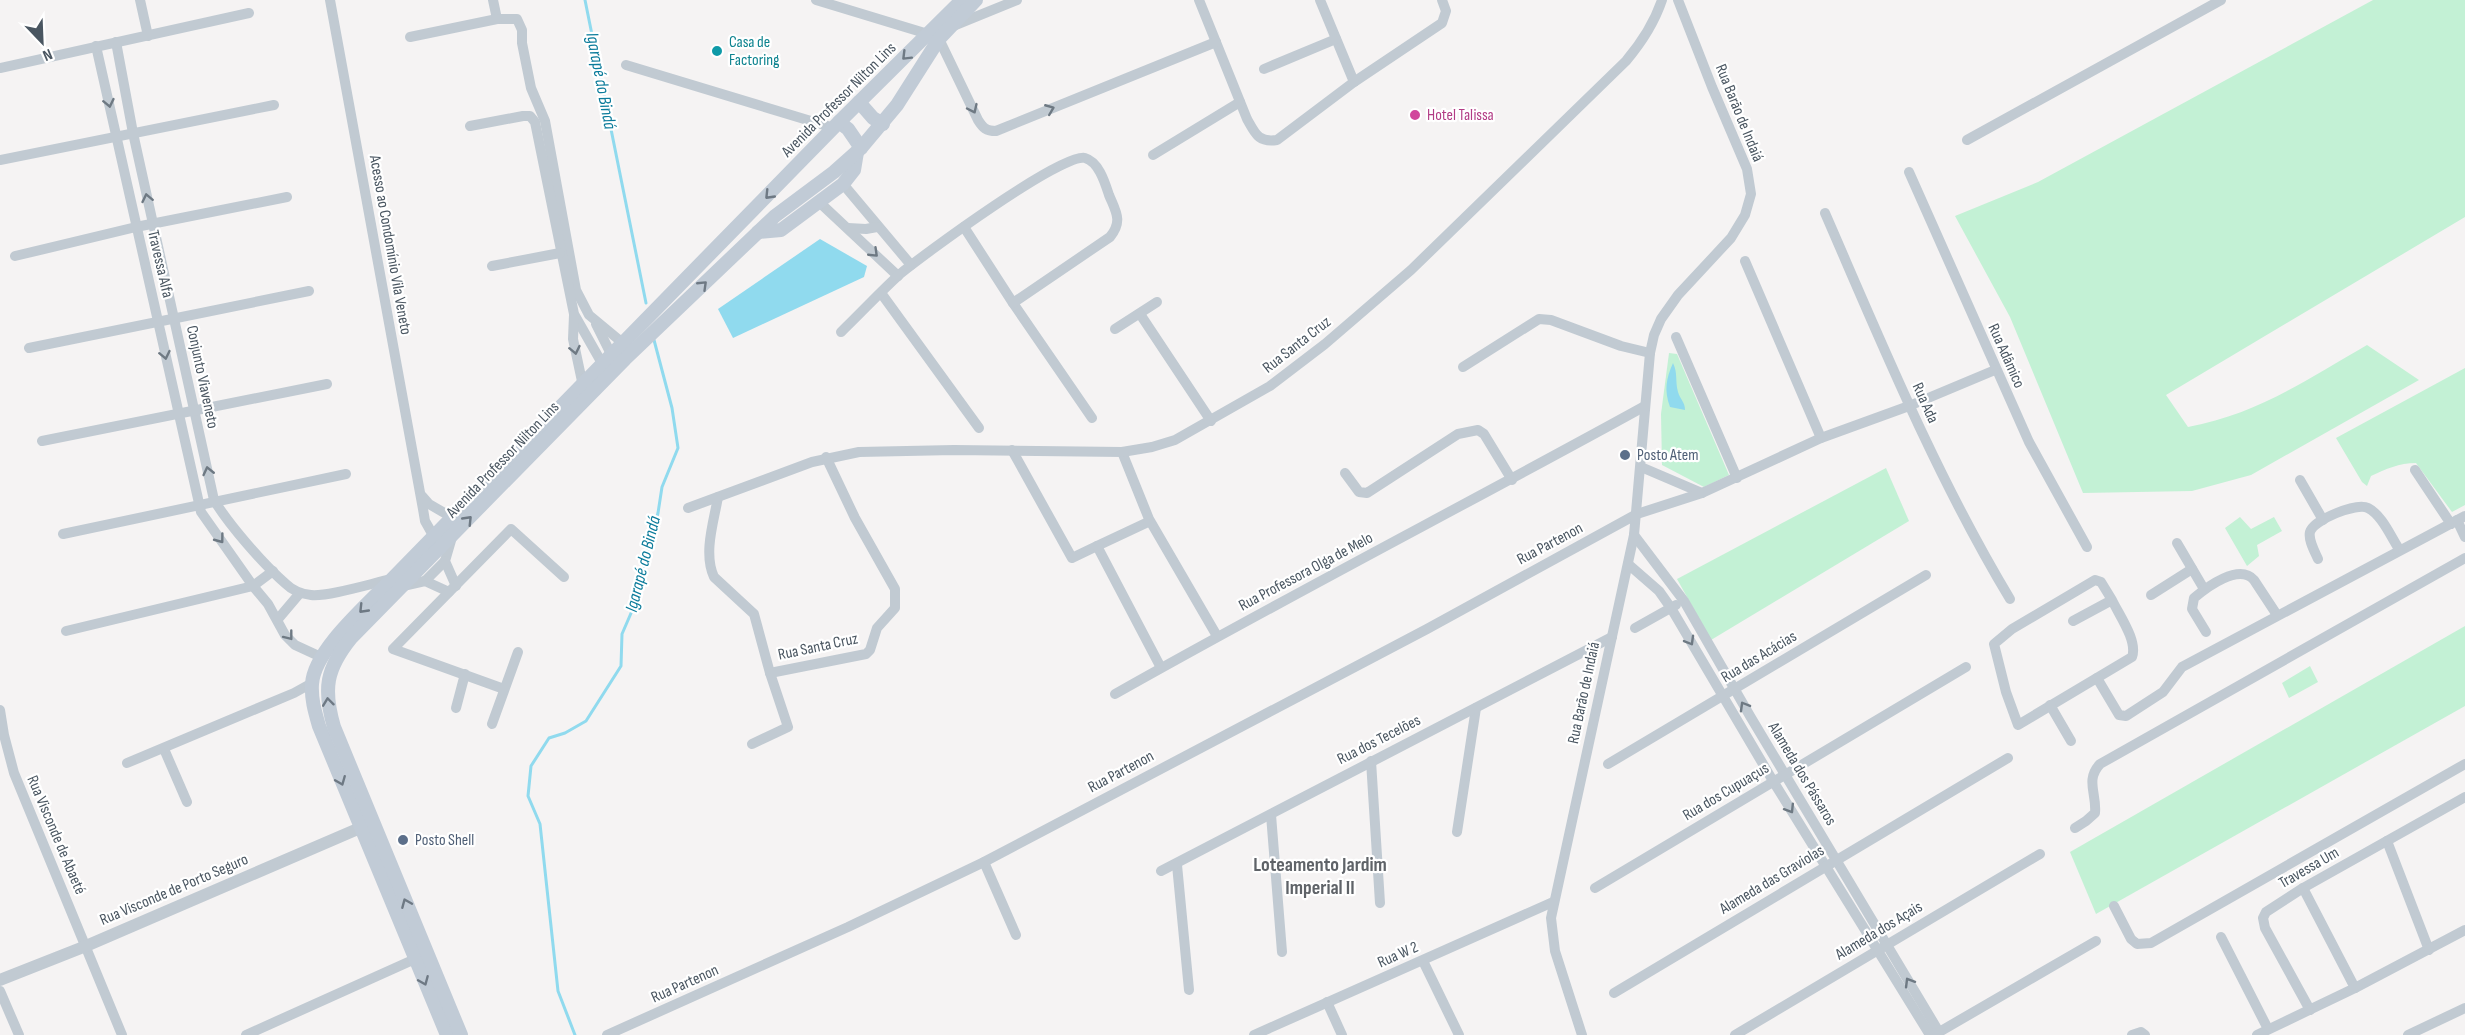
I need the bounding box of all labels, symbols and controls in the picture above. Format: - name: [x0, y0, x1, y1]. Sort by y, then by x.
- north arrow: [12, 12, 72, 72]
- water label: Igarapé do Bindá: [581, 31, 621, 132]
- place label: Casa de Factoring: [729, 33, 779, 70]
- street label: Avenida Professor Nilton Lins: [777, 39, 900, 162]
- text: N: [40, 44, 55, 65]
- marker: Casa de Factoring: [710, 44, 724, 58]
- one-way arrow: [902, 49, 913, 60]
- street label: Rua Barão de Indaiá: [1711, 61, 1767, 165]
- one-way arrow: [101, 98, 114, 108]
- one-way arrow: [965, 102, 977, 113]
- one-way arrow: [1044, 104, 1055, 116]
- place label: Hotel Talissa: [1427, 106, 1494, 125]
- marker: Hotel Talissa: [1408, 108, 1422, 122]
- street label: Acesso ao Condomínio Vila Veneto: [365, 153, 415, 336]
- one-way arrow: [765, 187, 776, 198]
- one-way arrow: [142, 194, 155, 204]
- street label: Travessa Alfa: [143, 228, 177, 300]
- one-way arrow: [866, 245, 877, 256]
- one-way arrow: [696, 281, 707, 292]
- street label: Rua Santa Cruz: [1259, 312, 1335, 377]
- street label: Rua Adâmico: [1983, 321, 2029, 391]
- street label: Conjunto Viaveneto: [182, 324, 222, 430]
- one-way arrow: [568, 345, 581, 355]
- one-way arrow: [158, 349, 171, 359]
- street label: Rua Ada: [1908, 380, 1942, 426]
- street label: Avenida Professor Nilton Lins: [442, 398, 564, 523]
- place label: Posto Atem: [1637, 446, 1698, 465]
- marker: Posto Atem: [1618, 448, 1632, 462]
- one-way arrow: [202, 466, 215, 476]
- water label: Igarapé do Bindá: [621, 513, 665, 614]
- one-way arrow: [461, 517, 472, 527]
- street label: Rua Partenon: [1514, 519, 1586, 569]
- street label: Rua Professora Olga de Melo: [1236, 529, 1376, 615]
- one-way arrow: [213, 533, 224, 544]
- one-way arrow: [359, 603, 370, 613]
- street label: Rua das Acácias: [1718, 627, 1800, 687]
- street label: Rua Santa Cruz: [776, 629, 860, 665]
- one-way arrow: [281, 630, 292, 641]
- one-way arrow: [1683, 635, 1695, 646]
- street label: Rua Barão de Indaiá: [1564, 640, 1604, 746]
- one-way arrow: [323, 698, 335, 707]
- one-way arrow: [1740, 702, 1752, 712]
- street label: Rua dos Tecelões: [1334, 711, 1424, 769]
- street label: Alameda dos Pássaros: [1763, 718, 1840, 829]
- street label: Rua Partenon: [1085, 747, 1157, 797]
- street label: Rua dos Cupuaçus: [1680, 759, 1773, 825]
- street label: Rua Visconde de Abaeté: [22, 773, 90, 897]
- one-way arrow: [334, 775, 346, 786]
- one-way arrow: [1782, 803, 1794, 813]
- place label: Posto Shell: [415, 831, 474, 850]
- marker: Posto Shell: [396, 833, 410, 847]
- street label: Alameda das Graviolas: [1715, 841, 1828, 919]
- street label: Travessa Um: [2276, 843, 2342, 893]
- street label: Rua Visconde de Porto Seguro: [97, 850, 251, 930]
- district label: Loteamento Jardim Imperial II: [1253, 853, 1387, 900]
- street label: Alameda dos Açais: [1831, 897, 1926, 965]
- one-way arrow: [401, 899, 413, 910]
- street label: Rua W 2: [1375, 938, 1421, 972]
- street label: Rua Partenon: [648, 961, 722, 1007]
- one-way arrow: [417, 974, 429, 985]
- one-way arrow: [1905, 978, 1916, 988]

